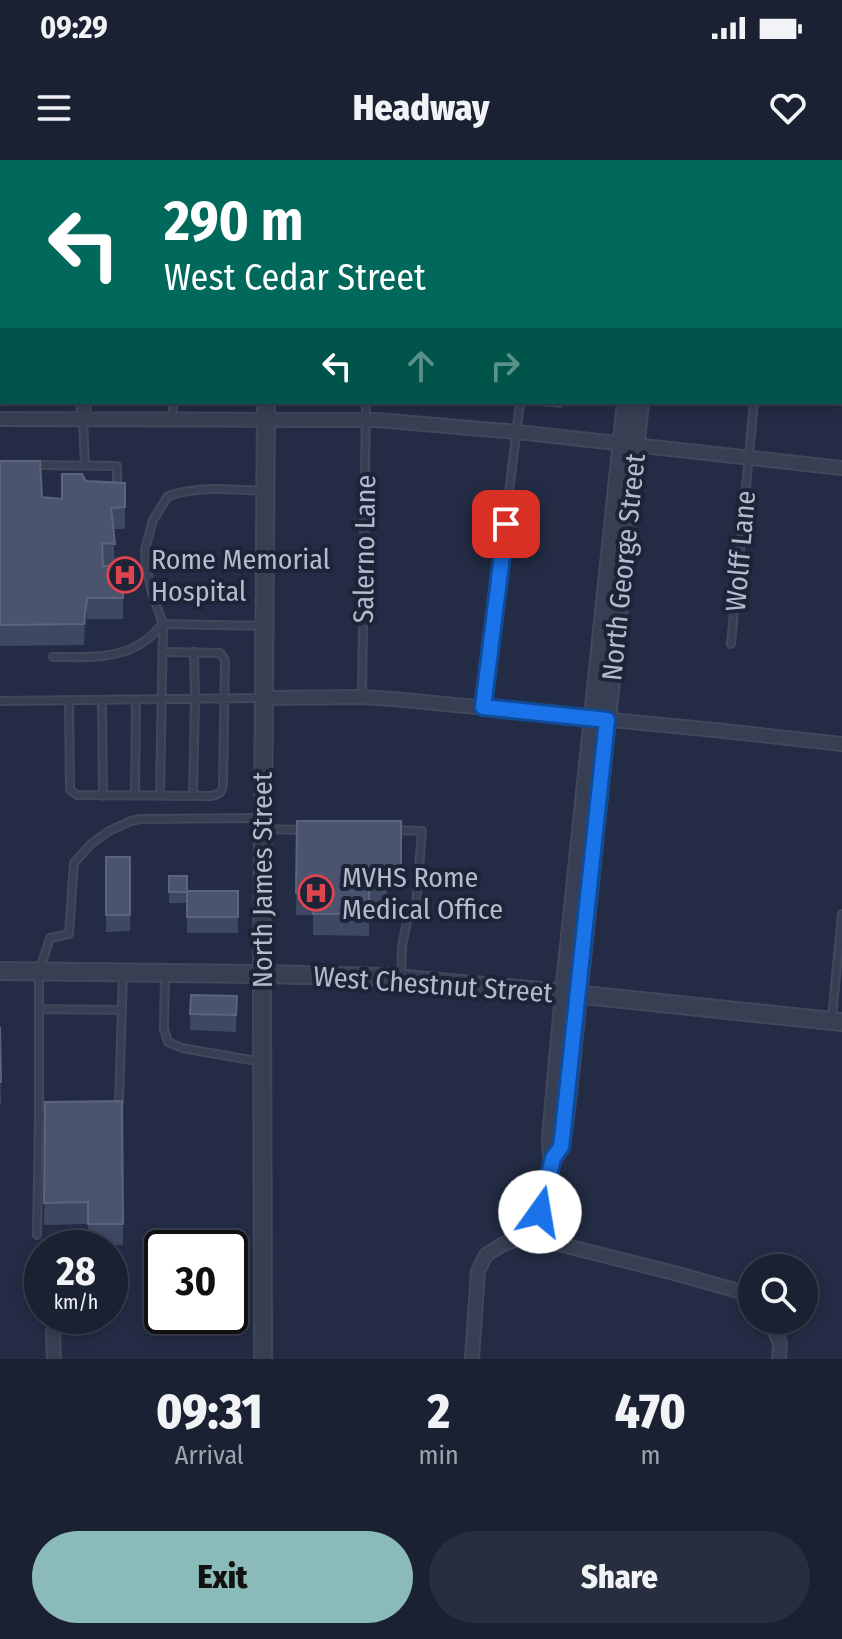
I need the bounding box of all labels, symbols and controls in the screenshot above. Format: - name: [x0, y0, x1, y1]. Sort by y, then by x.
- text: 09:29: [40, 10, 108, 46]
- icon: menu: [32, 86, 76, 130]
- text: Headway: [353, 86, 489, 130]
- icon: heart: [766, 86, 810, 130]
- text: 290 m: [164, 188, 304, 255]
- icon: left: [32, 192, 136, 296]
- text: West Cedar Street: [164, 256, 426, 300]
- icon: left: [315, 344, 359, 388]
- icon: ahead: [399, 344, 443, 388]
- icon: right: [483, 344, 527, 388]
- street label: North George Street: [595, 451, 652, 682]
- street label: Salerno Lane: [347, 474, 382, 624]
- street label: Wolff Lane: [719, 489, 762, 613]
- pin: [472, 490, 540, 558]
- icon: arrive: [484, 502, 528, 546]
- place label: Rome Memorial Hospital: [151, 543, 330, 608]
- hospital icon: Rome Memorial Hospital: [106, 556, 144, 594]
- street label: North James Street: [246, 771, 279, 988]
- place label: MVHS Rome Medical Office: [342, 861, 503, 926]
- hospital icon: MVHS Rome Medical Office: [297, 874, 335, 912]
- street label: West Chestnut Street: [312, 960, 555, 1009]
- position arrow: [498, 1170, 582, 1254]
- speed limit sign: 30: [144, 1230, 248, 1334]
- text: 28: [56, 1248, 96, 1296]
- map controls: [738, 1254, 818, 1334]
- button: search: [738, 1254, 818, 1334]
- text: km/h: [54, 1290, 98, 1314]
- text: 09:31: [156, 1383, 263, 1441]
- text: 2: [427, 1383, 450, 1441]
- text: 470: [615, 1383, 686, 1441]
- text: Arrival: [175, 1440, 244, 1471]
- text: min: [419, 1440, 459, 1471]
- text: m: [640, 1440, 660, 1471]
- button: Exit: [32, 1531, 413, 1623]
- button: Share: [429, 1531, 810, 1623]

